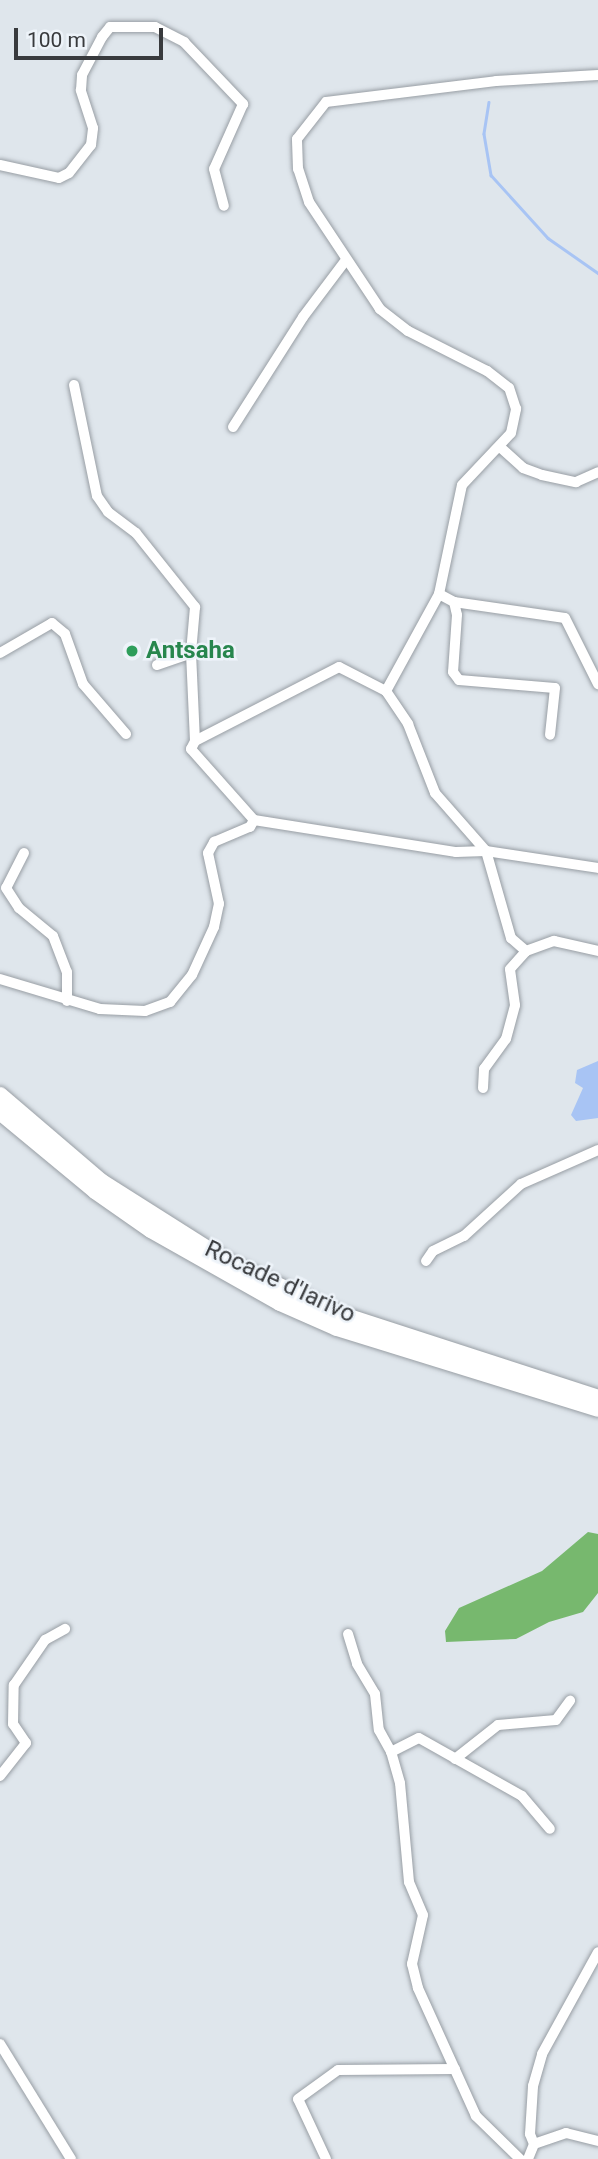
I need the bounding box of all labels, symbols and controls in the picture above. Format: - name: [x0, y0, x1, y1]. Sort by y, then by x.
- scale bar: [18, 14, 166, 58]
- text: 100 m: [27, 28, 86, 52]
- place label: Antsaha: [146, 637, 235, 665]
- marker: Antsaha: [124, 643, 140, 659]
- street label: Rocade d'Iarivo: [200, 1235, 360, 1329]

